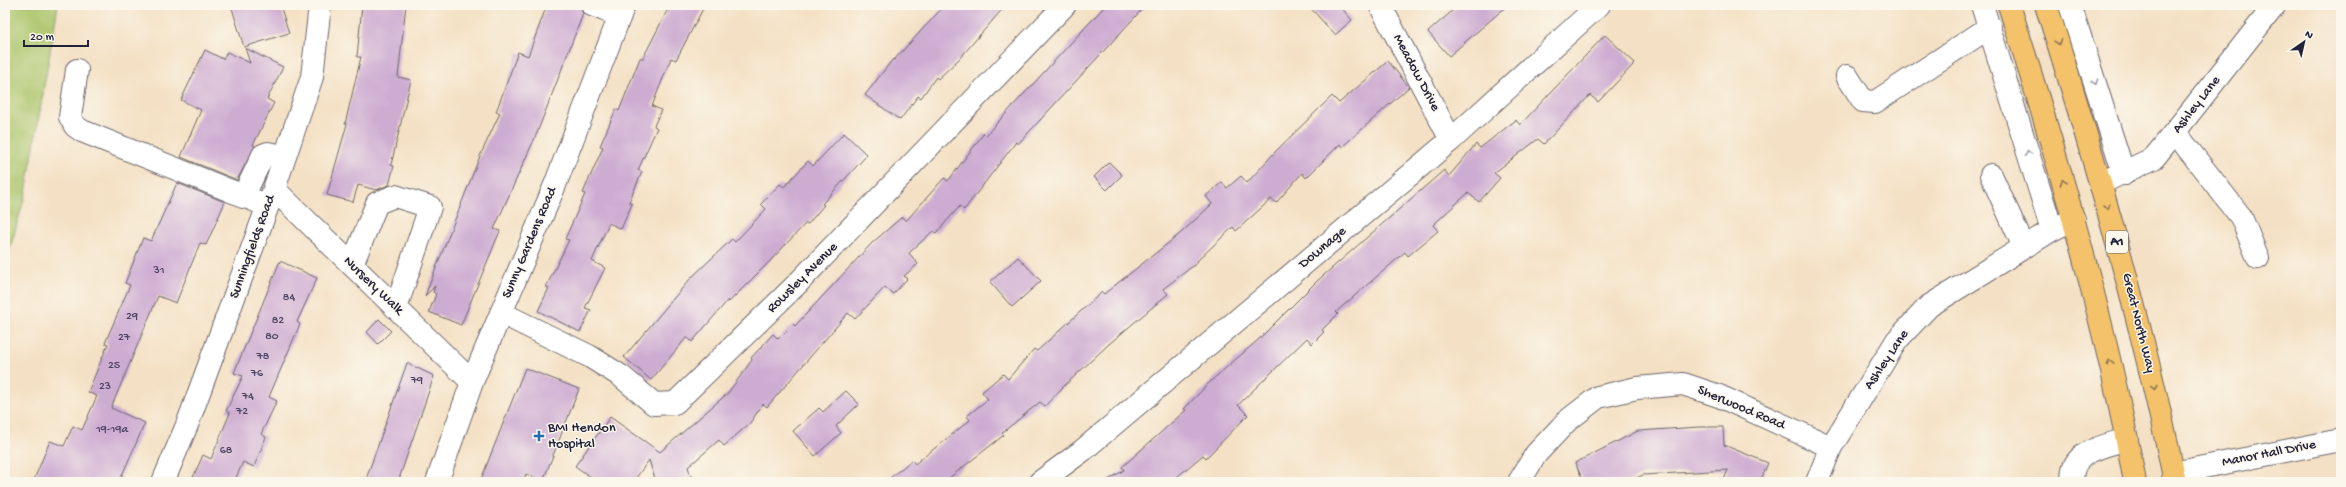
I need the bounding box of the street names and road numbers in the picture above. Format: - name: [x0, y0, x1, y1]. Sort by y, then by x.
- street label: Meadow Drive: [1389, 32, 1444, 115]
- street label: Ashley Lane: [2169, 72, 2225, 137]
- street label: Sunny Gardens Road: [499, 183, 562, 301]
- street label: Sunningfields Road: [226, 191, 280, 301]
- street label: Downage: [1295, 223, 1351, 273]
- road number: A1: [2106, 231, 2128, 253]
- street label: Rowsley Avenue: [764, 238, 843, 317]
- street label: Nursery Walk: [339, 253, 408, 320]
- street label: Great North Way: [2117, 271, 2159, 375]
- street label: Ashley Lane: [1861, 326, 1914, 393]
- street label: Sherwood Road: [1695, 382, 1789, 435]
- street label: Manor Hall Drive: [2221, 436, 2318, 471]

